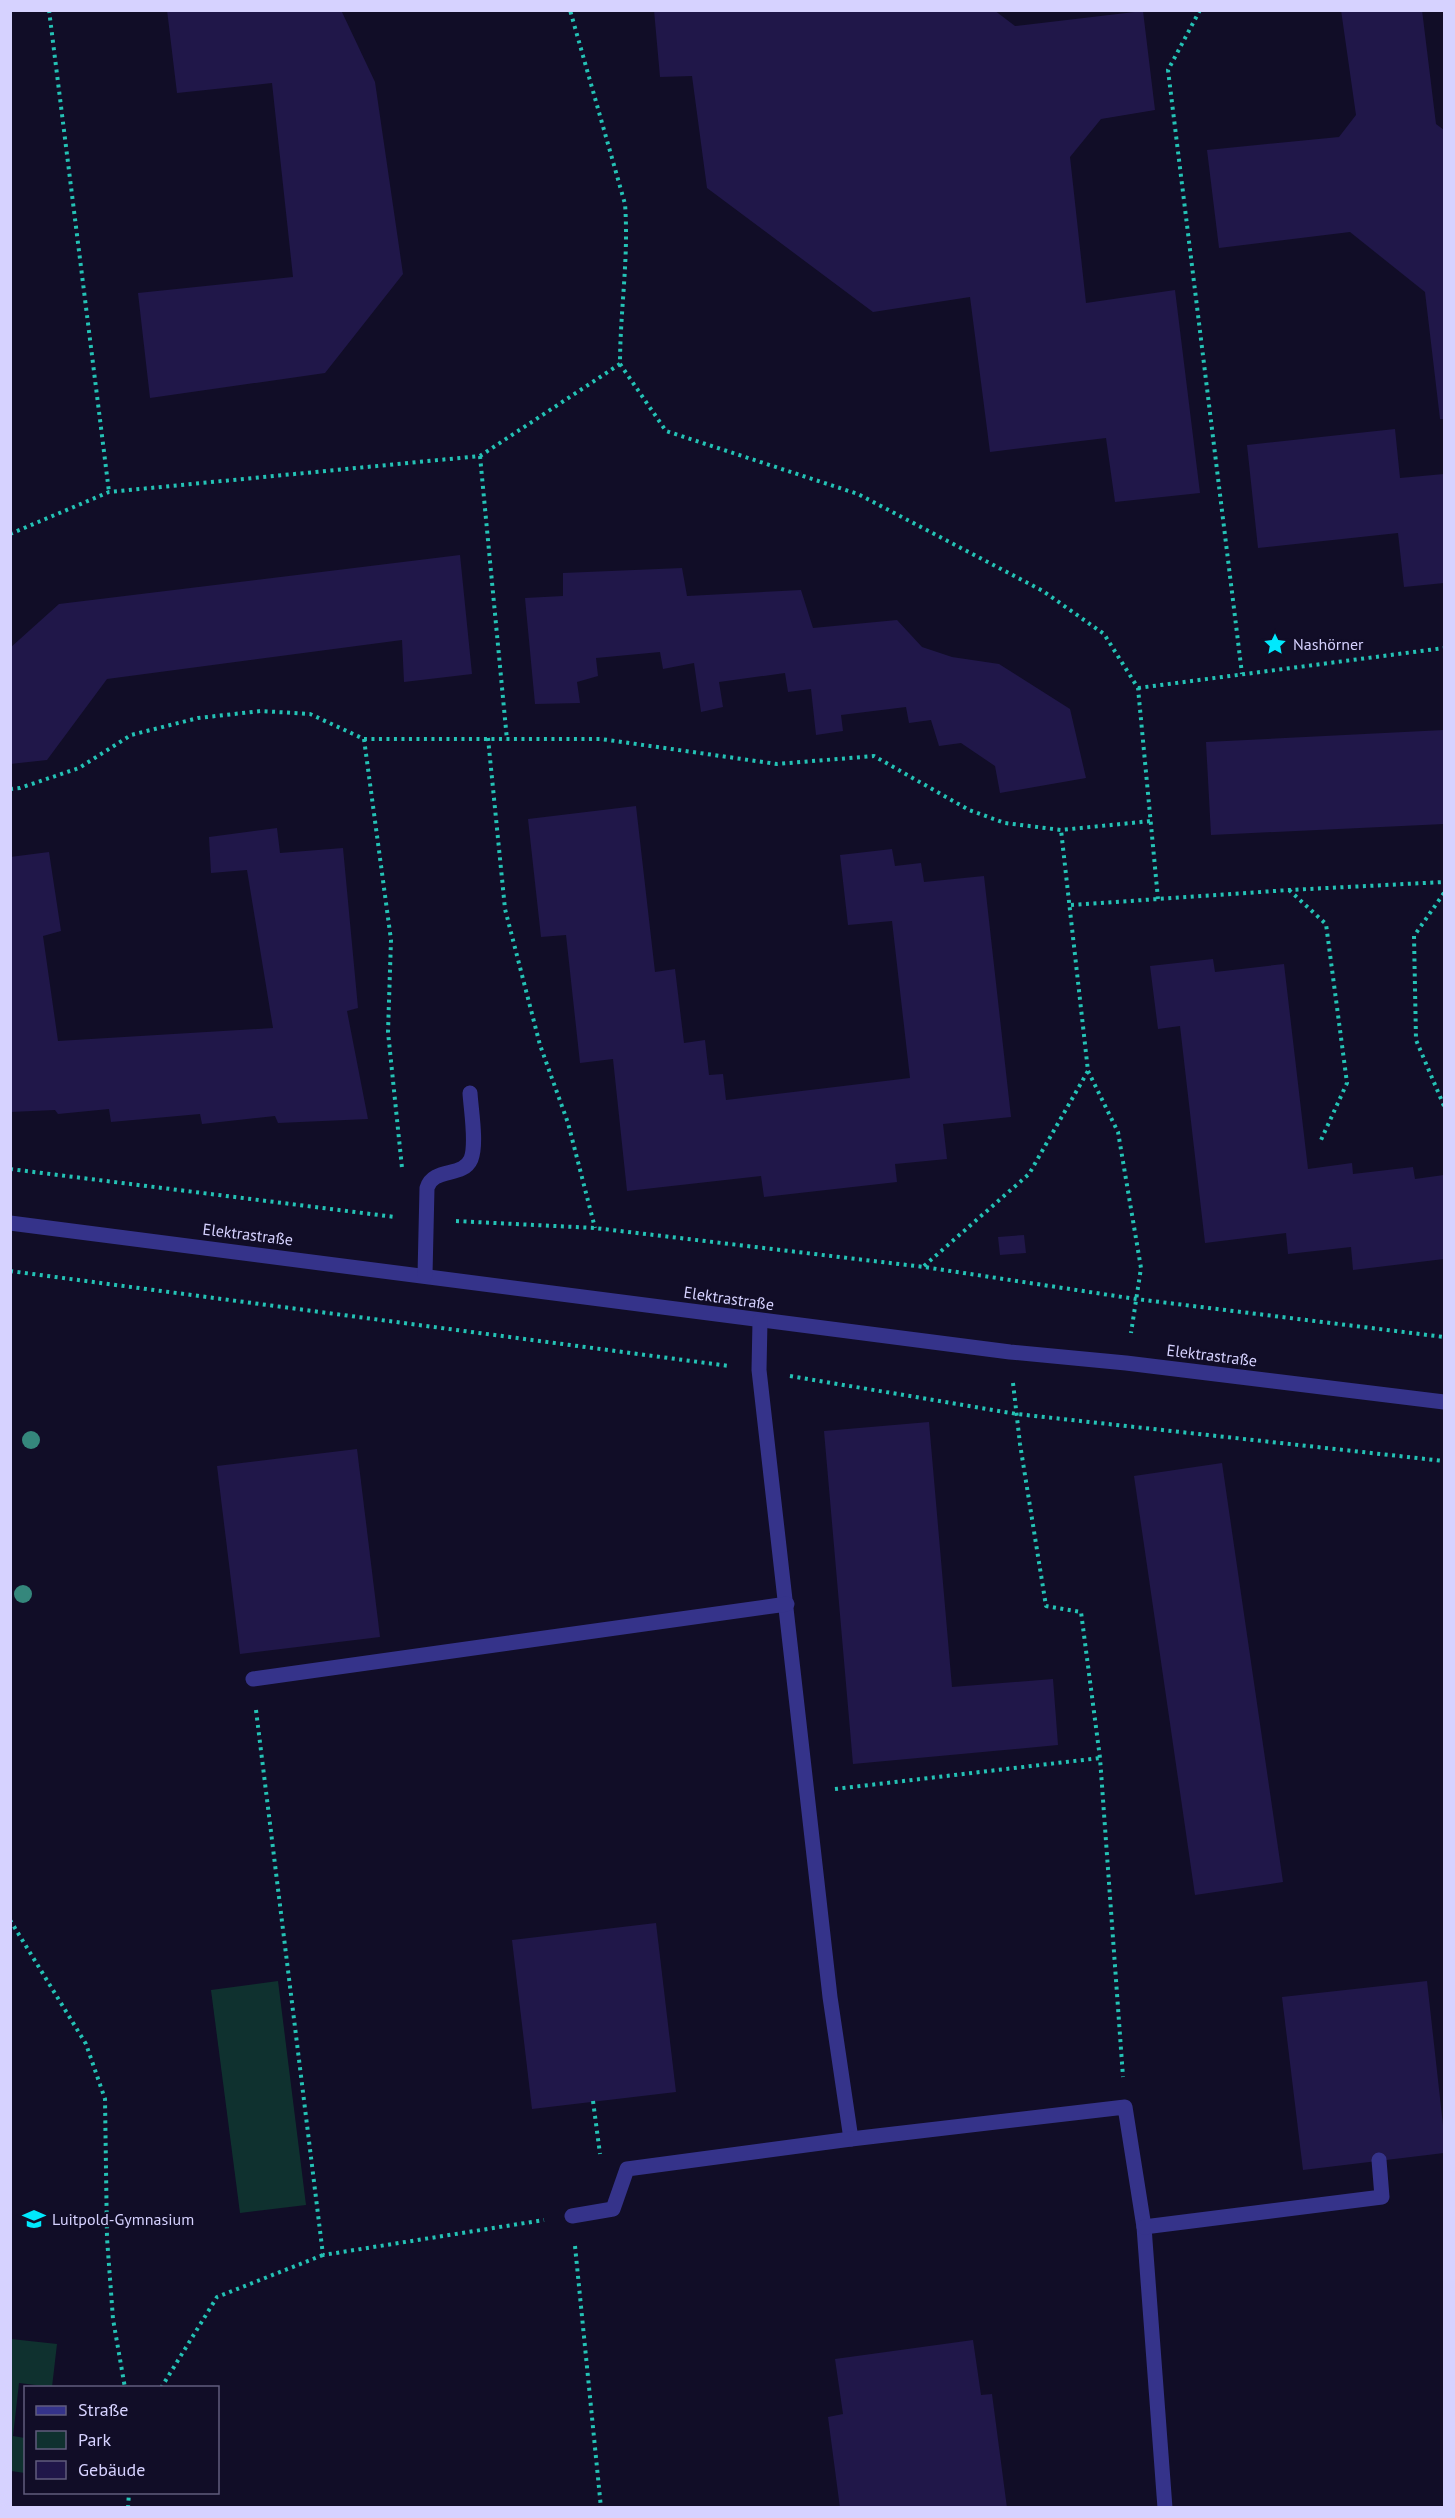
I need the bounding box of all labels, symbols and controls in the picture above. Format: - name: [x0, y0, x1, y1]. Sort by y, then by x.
- place icon: Nashörner: [1262, 631, 1288, 657]
- place label: Nashörner: [1293, 634, 1364, 654]
- street label: Elektrastraße: [202, 1219, 294, 1249]
- street label: Elektrastraße: [683, 1282, 775, 1314]
- street label: Elektrastraße: [1166, 1340, 1258, 1370]
- school or university icon: Luitpold-Gymnasium: [21, 2206, 47, 2232]
- place label: Luitpold-Gymnasium: [52, 2209, 194, 2229]
- legend: [24, 2386, 219, 2494]
- text: Straße: [78, 2398, 129, 2421]
- text: Park: [78, 2428, 111, 2451]
- text: Gebäude: [78, 2458, 145, 2481]

